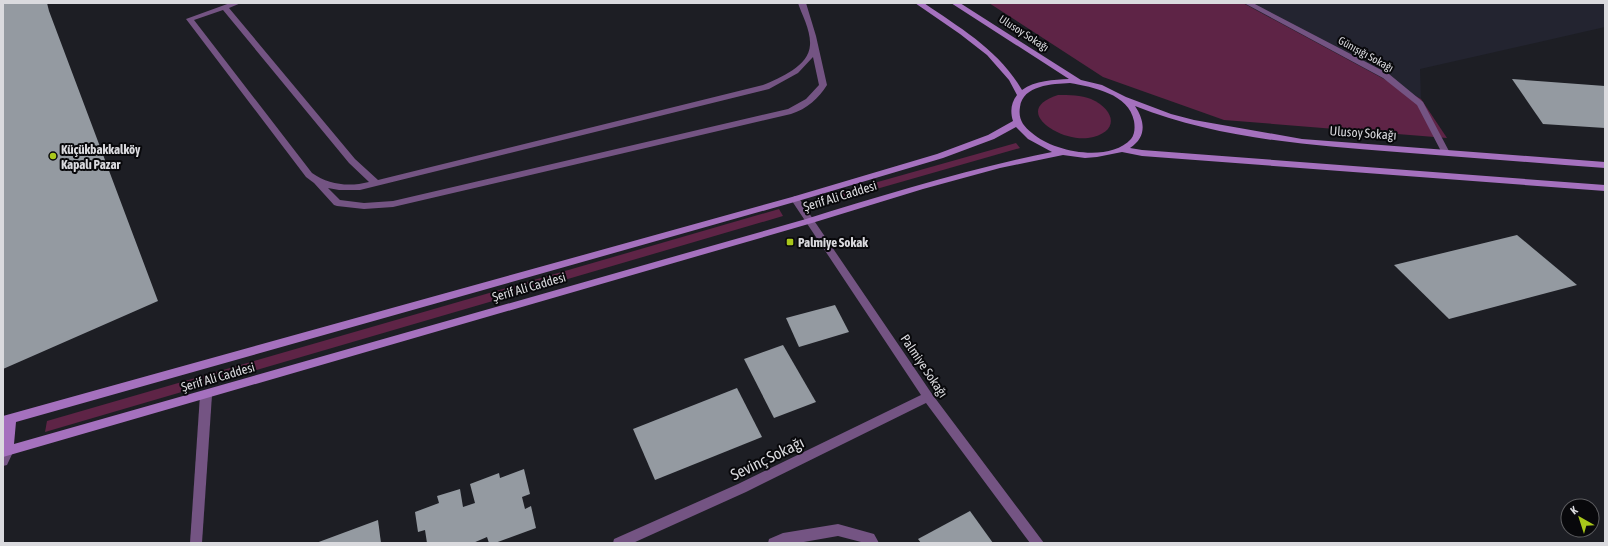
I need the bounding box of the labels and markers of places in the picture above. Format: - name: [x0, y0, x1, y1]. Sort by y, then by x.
- place label: Küçükbakkalköy Kapalı Pazar: [61, 142, 141, 172]
- marker: Küçükbakkalköy Kapalı Pazar: [48, 151, 58, 161]
- place label: Palmiye Sokak: [798, 235, 868, 250]
- marker: Palmiye Sokak: [785, 237, 795, 247]

